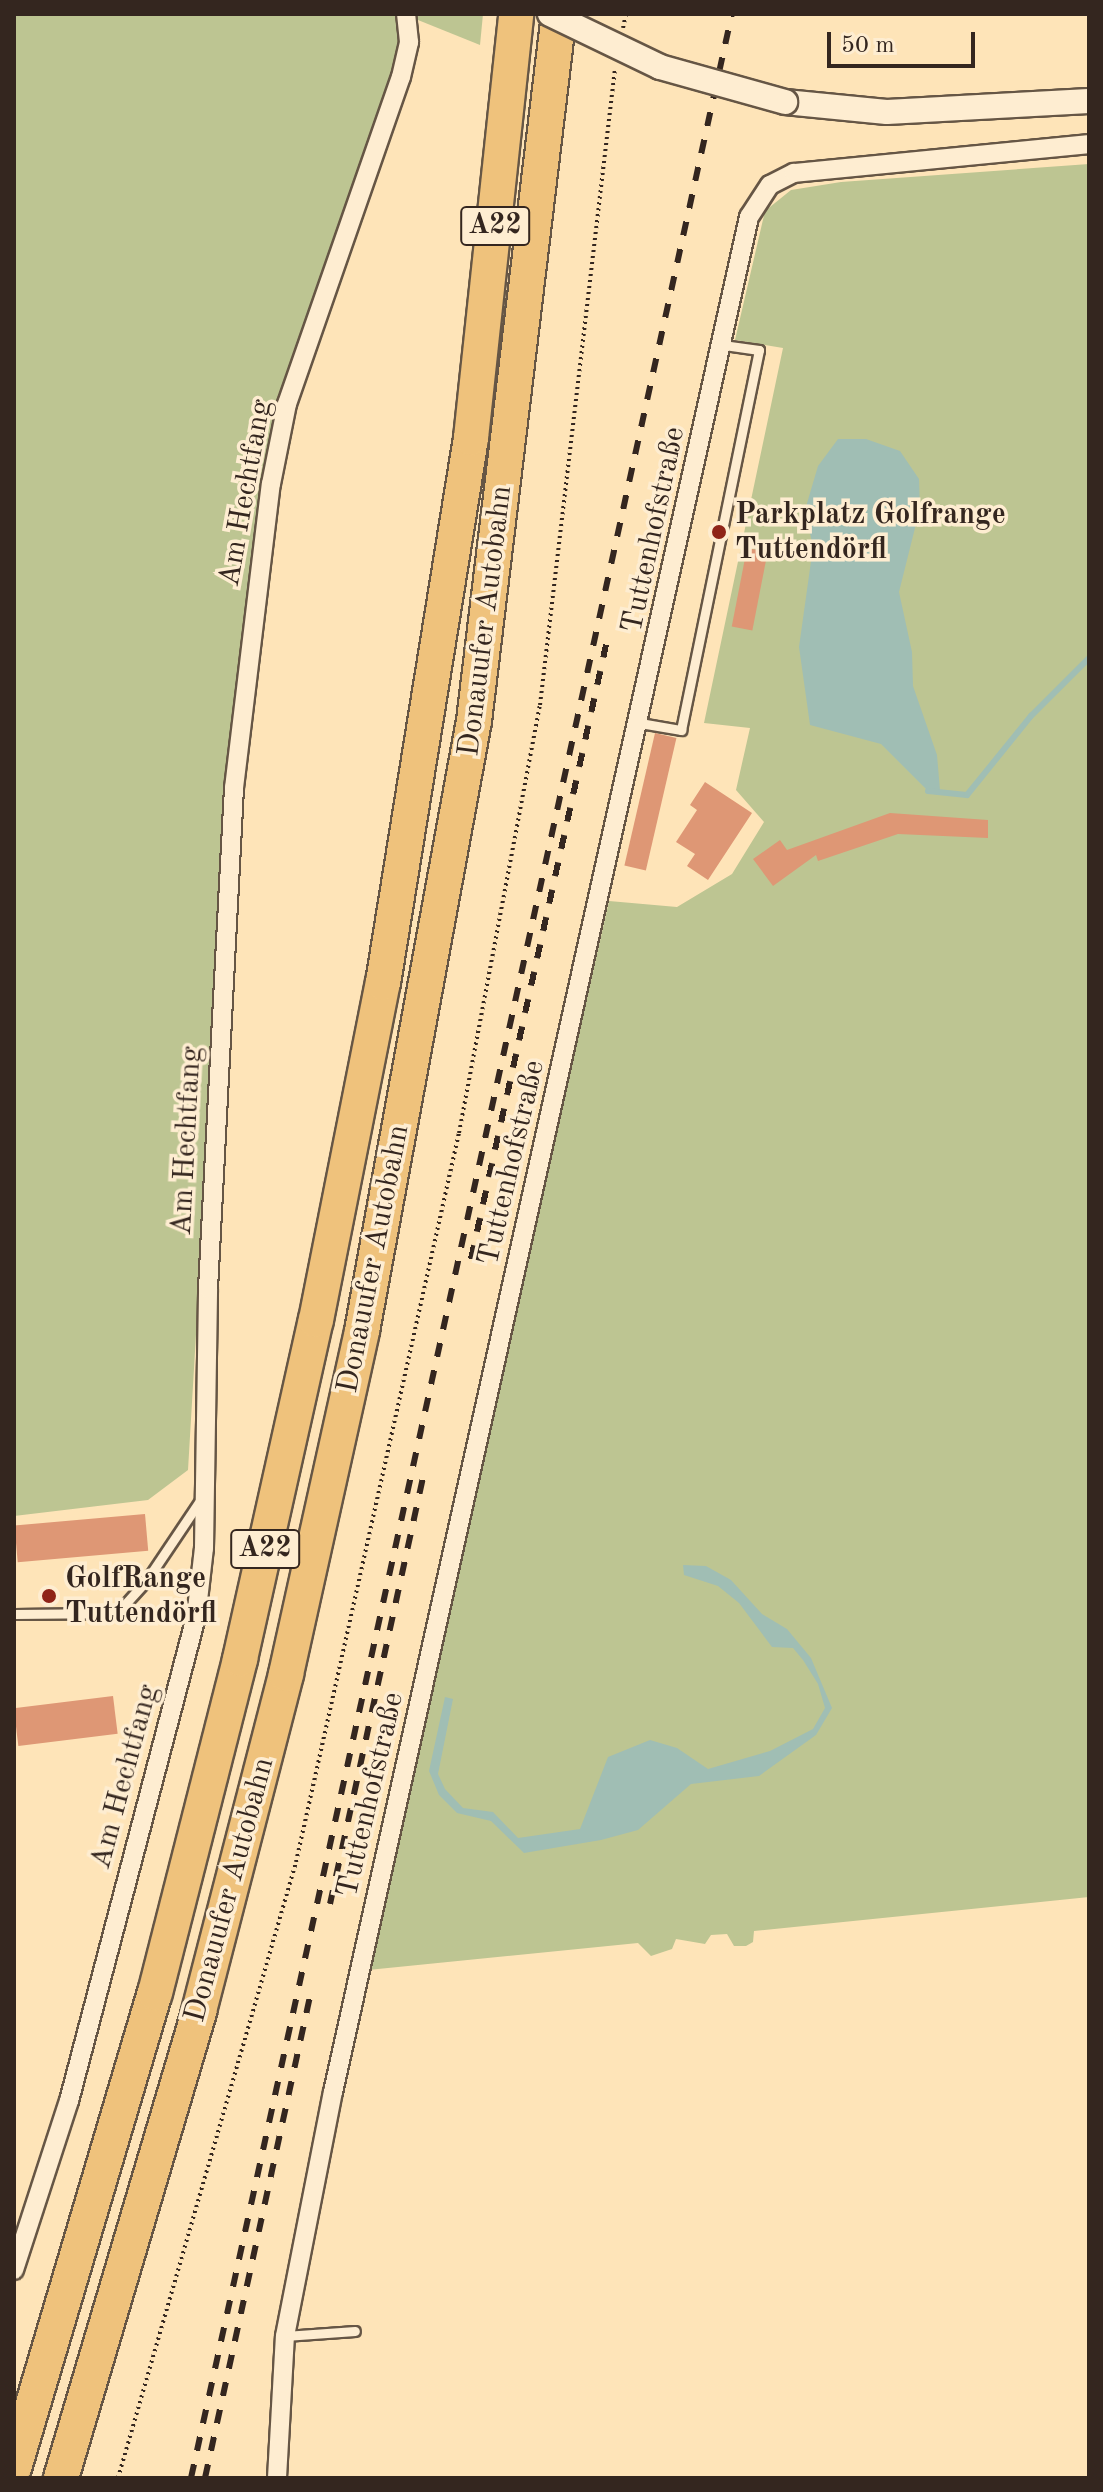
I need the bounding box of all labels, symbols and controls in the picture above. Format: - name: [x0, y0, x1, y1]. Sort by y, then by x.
- scale bar: [831, 16, 979, 66]
- text: 50 m: [841, 34, 895, 58]
- road number: A22: [459, 202, 531, 250]
- street label: Am Hechtfang: [212, 397, 280, 589]
- street label: Tuttenhofstraße: [615, 424, 693, 636]
- street label: Donauufer Autobahn: [452, 483, 520, 759]
- place label: Parkplatz Golfrange Tuttendörfl: [735, 497, 1006, 568]
- marker: Parkplatz Golfrange Tuttendörfl: [710, 523, 728, 541]
- street label: Am Hechtfang: [164, 1045, 210, 1237]
- street label: Tuttenhofstraße: [471, 1057, 553, 1269]
- street label: Donauufer Autobahn: [330, 1122, 418, 1396]
- road number: A22: [229, 1525, 301, 1573]
- place label: GolfRange Tuttendörfl: [65, 1561, 217, 1632]
- marker: GolfRange Tuttendörfl: [40, 1587, 58, 1605]
- street label: Am Hechtfang: [83, 1681, 167, 1873]
- street label: Tuttenhofstraße: [330, 1689, 412, 1901]
- street label: Donauufer Autobahn: [177, 1754, 283, 2026]

